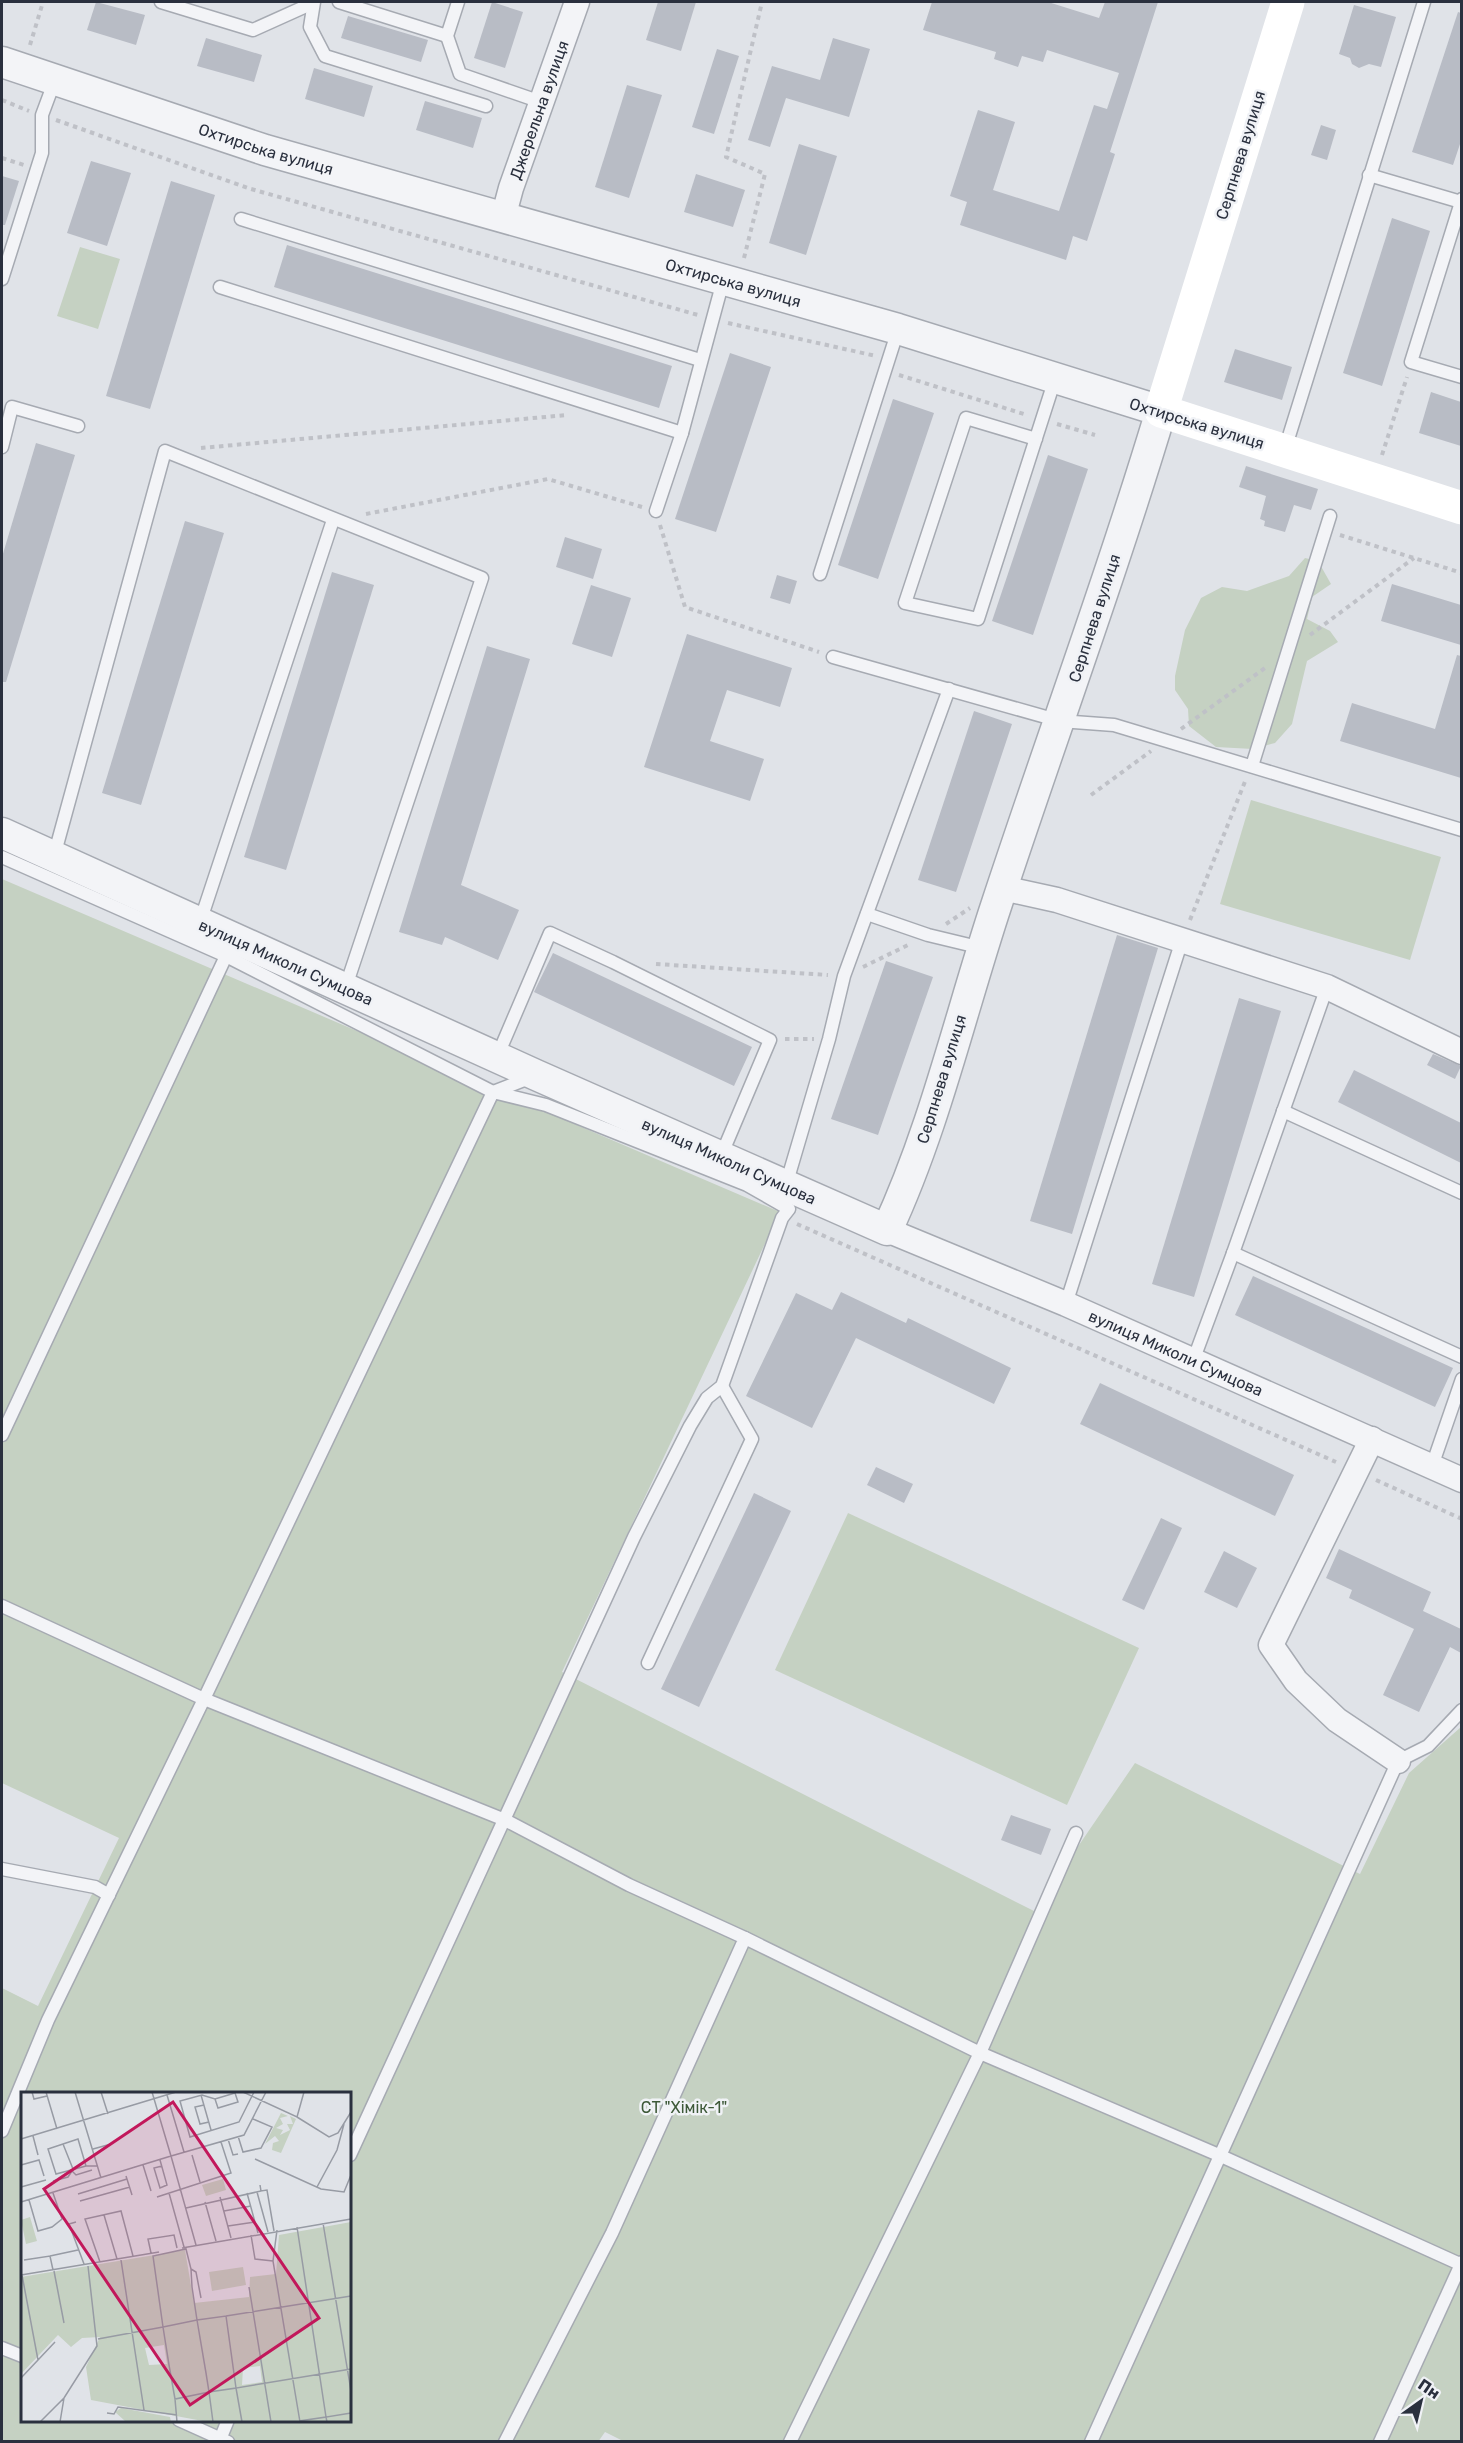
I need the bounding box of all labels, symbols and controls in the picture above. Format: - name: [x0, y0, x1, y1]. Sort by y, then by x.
- street label: Джерельна вулиця: [506, 38, 573, 182]
- street label: Серпнева вулиця: [1212, 88, 1269, 222]
- street label: Охтирська вулиця: [196, 119, 336, 179]
- street label: Охтирська вулиця: [663, 255, 803, 311]
- street label: Охтирська вулиця: [1127, 394, 1267, 453]
- street label: Серпнева вулиця: [1065, 552, 1124, 685]
- street label: вулиця Миколи Сумцова: [196, 915, 376, 1009]
- street label: Серпнева вулиця: [913, 1012, 970, 1146]
- street label: вулиця Миколи Сумцова: [639, 1114, 819, 1208]
- street label: вулиця Миколи Сумцова: [1086, 1306, 1266, 1400]
- inset map: [21, 2092, 351, 2422]
- park label: СТ "Хімік-1": [641, 2098, 727, 2117]
- north arrow: [1391, 2371, 1451, 2431]
- text: Пн: [1415, 2375, 1444, 2403]

